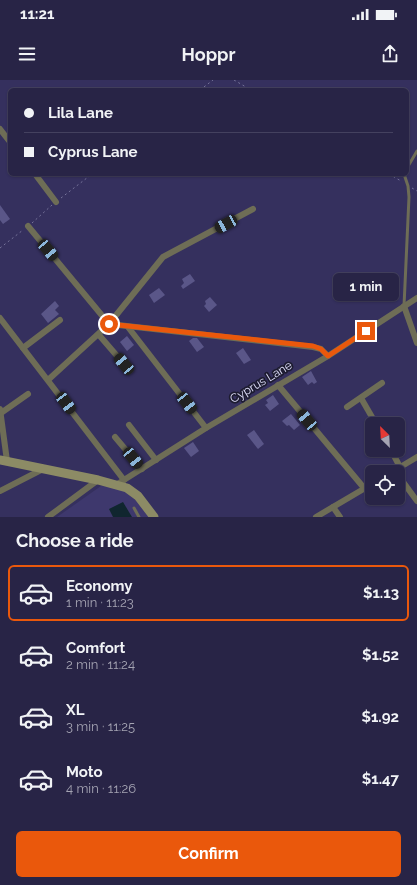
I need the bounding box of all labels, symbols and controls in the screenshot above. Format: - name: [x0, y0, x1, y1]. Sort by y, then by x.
- text: 11:21: [20, 5, 54, 23]
- icon: menu: [16, 43, 38, 65]
- icon: share: [379, 43, 401, 65]
- text: Hoppr: [182, 44, 235, 65]
- text: Lila Lane: [48, 104, 113, 122]
- text: Cyprus Lane: [48, 143, 138, 161]
- car: [213, 213, 239, 235]
- car: [36, 237, 60, 263]
- callout: 1 min: [333, 273, 399, 301]
- text: 1 min: [350, 279, 382, 294]
- route start: [100, 315, 118, 333]
- route end: [357, 322, 375, 340]
- car: [112, 351, 136, 377]
- street label: Cyprus Lane: [227, 358, 295, 406]
- car: [54, 390, 78, 416]
- car: [175, 390, 199, 416]
- car: [295, 407, 319, 433]
- north arrow: [365, 417, 405, 457]
- map controls: [365, 417, 405, 505]
- car: [121, 445, 145, 471]
- button: locate: [365, 465, 405, 505]
- text: Choose a ride: [16, 530, 134, 551]
- icon: car: [18, 575, 54, 611]
- text: Economy: [66, 577, 133, 595]
- text: $1.13: [363, 584, 399, 602]
- text: 1 min · 11:23: [66, 595, 134, 610]
- icon: car: [18, 637, 54, 673]
- text: Comfort: [66, 639, 125, 657]
- text: $1.52: [362, 646, 399, 664]
- text: 2 min · 11:24: [66, 657, 135, 672]
- icon: car: [18, 699, 54, 735]
- text: XL: [66, 701, 84, 719]
- text: $1.92: [361, 708, 399, 726]
- text: 3 min · 11:25: [66, 719, 135, 734]
- icon: car: [18, 761, 54, 797]
- text: Moto: [66, 763, 103, 781]
- text: $1.47: [362, 770, 399, 788]
- text: 4 min · 11:26: [66, 781, 136, 796]
- button: Confirm: [16, 831, 401, 877]

